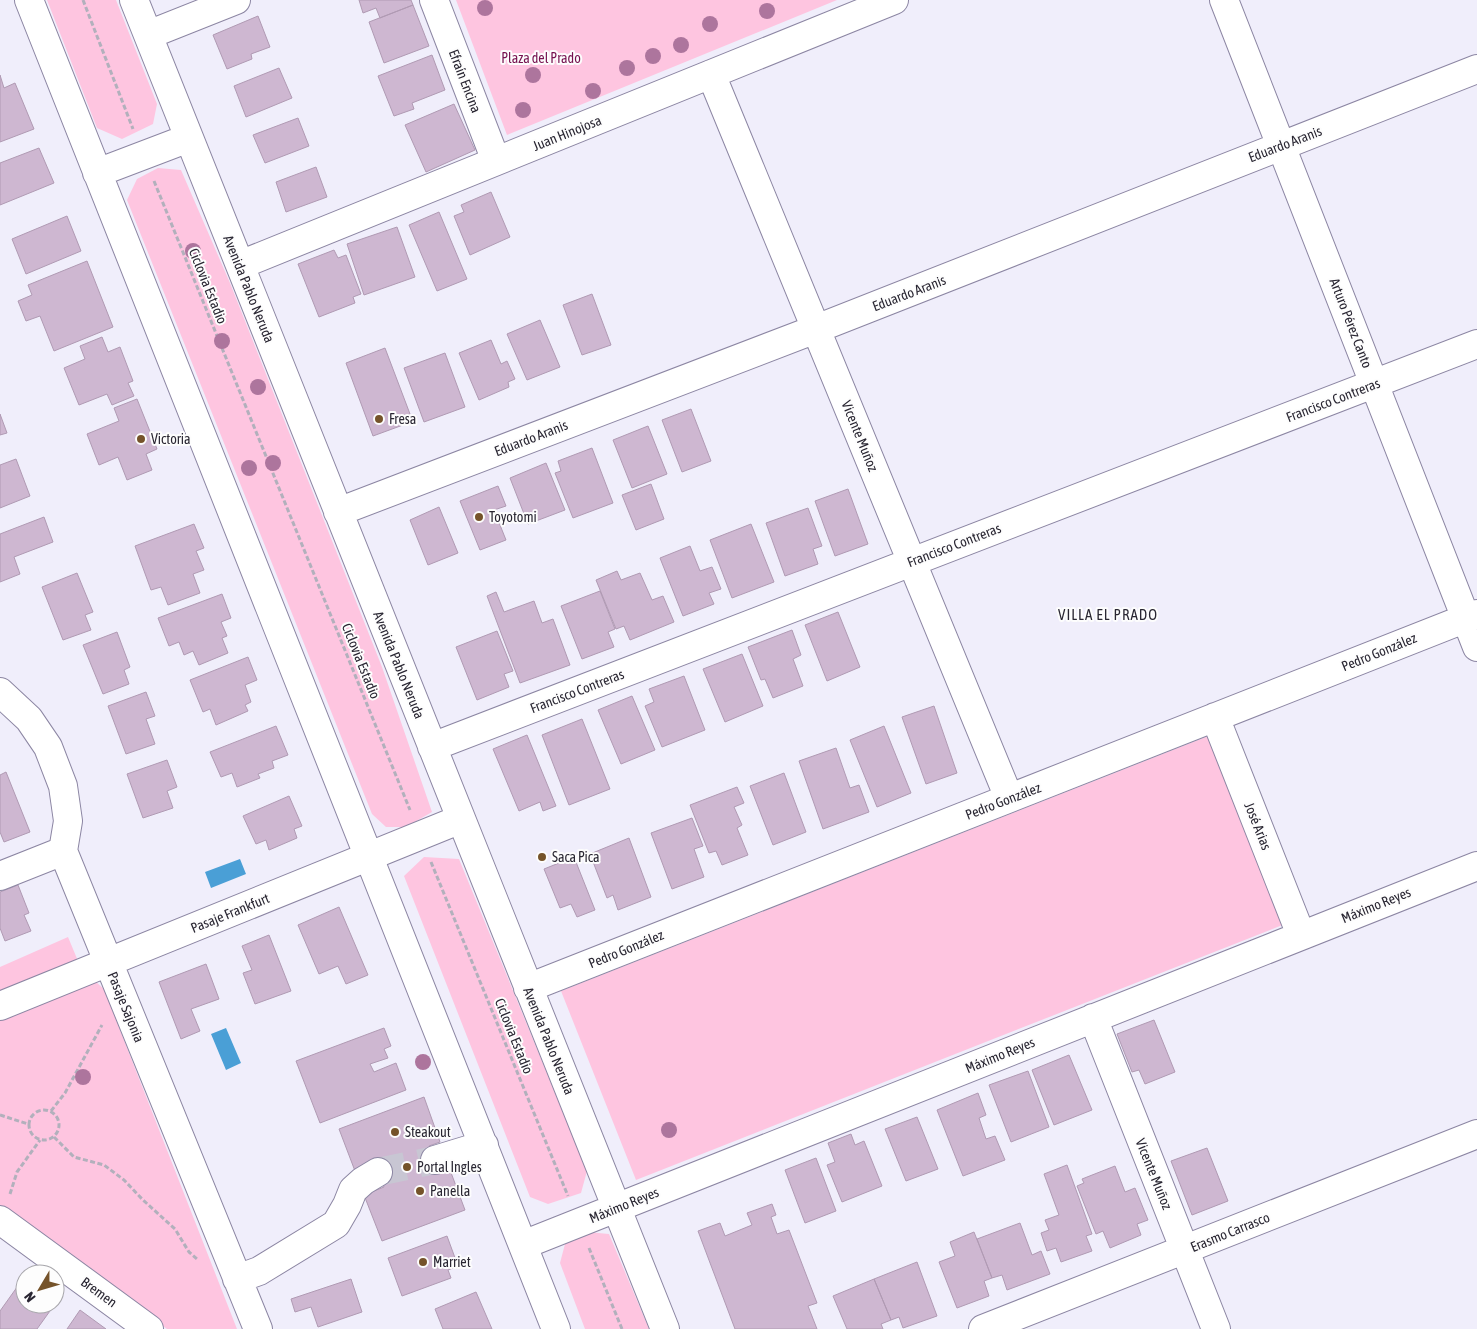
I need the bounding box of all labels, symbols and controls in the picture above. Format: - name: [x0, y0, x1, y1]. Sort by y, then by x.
- street label: Efraín Encina: [446, 47, 484, 115]
- park label: Plaza del Prado: [501, 50, 581, 66]
- street label: Juan Hinojosa: [530, 112, 604, 154]
- street label: Eduardo Aranis: [1246, 123, 1324, 165]
- street label: Avenida Pablo Neruda: [220, 233, 278, 345]
- street label: Ciclovia Estadio: [186, 246, 230, 326]
- street label: Eduardo Aranis: [870, 272, 948, 314]
- street label: Arturo Pérez Canto: [1327, 276, 1375, 370]
- street label: Francisco Contreras: [1284, 375, 1382, 425]
- street label: Vicente Muñoz: [839, 398, 881, 474]
- place label: Fresa: [389, 411, 416, 427]
- marker: Fresa: [373, 413, 385, 425]
- street label: Eduardo Aranis: [492, 417, 570, 459]
- place label: Victoria: [151, 431, 191, 447]
- marker: Victoria: [135, 433, 147, 445]
- place label: Toyotomi: [489, 509, 537, 525]
- marker: Toyotomi: [473, 511, 485, 523]
- street label: Francisco Contreras: [905, 520, 1003, 570]
- district label: VILLA EL PRADO: [1058, 606, 1158, 623]
- street label: Avenida Pablo Neruda: [370, 609, 428, 721]
- street label: Ciclovia Estadio: [339, 621, 383, 701]
- street label: Pedro González: [1339, 630, 1419, 674]
- street label: Francisco Contreras: [528, 666, 626, 716]
- street label: Pedro González: [963, 779, 1043, 823]
- street label: José Arias: [1241, 800, 1275, 852]
- place label: Saca Pica: [552, 849, 600, 865]
- marker: Saca Pica: [536, 851, 548, 863]
- street label: Máximo Reyes: [1339, 884, 1413, 926]
- street label: Pasaje Frankfurt: [188, 890, 272, 936]
- street label: Pedro González: [586, 927, 666, 971]
- street label: Pasaje Sajonia: [105, 969, 147, 1045]
- street label: Avenida Pablo Neruda: [520, 985, 578, 1097]
- street label: Ciclovia Estadio: [492, 996, 536, 1076]
- street label: Máximo Reyes: [963, 1034, 1037, 1076]
- place label: Steakout: [405, 1124, 451, 1140]
- marker: Steakout: [389, 1126, 401, 1138]
- street label: Vicente Muñoz: [1133, 1136, 1175, 1212]
- place label: Portal Ingles: [417, 1159, 482, 1175]
- marker: Portal Ingles: [401, 1161, 413, 1173]
- place label: Panella: [430, 1183, 470, 1199]
- street label: Máximo Reyes: [587, 1184, 661, 1226]
- marker: Panella: [414, 1185, 426, 1197]
- street label: Erasmo Carrasco: [1188, 1209, 1272, 1255]
- place label: Marriet: [433, 1254, 471, 1270]
- marker: Marriet: [417, 1256, 429, 1268]
- north arrow: [15, 1264, 65, 1314]
- street label: Bremen: [78, 1274, 120, 1310]
- text: N: [21, 1289, 39, 1305]

